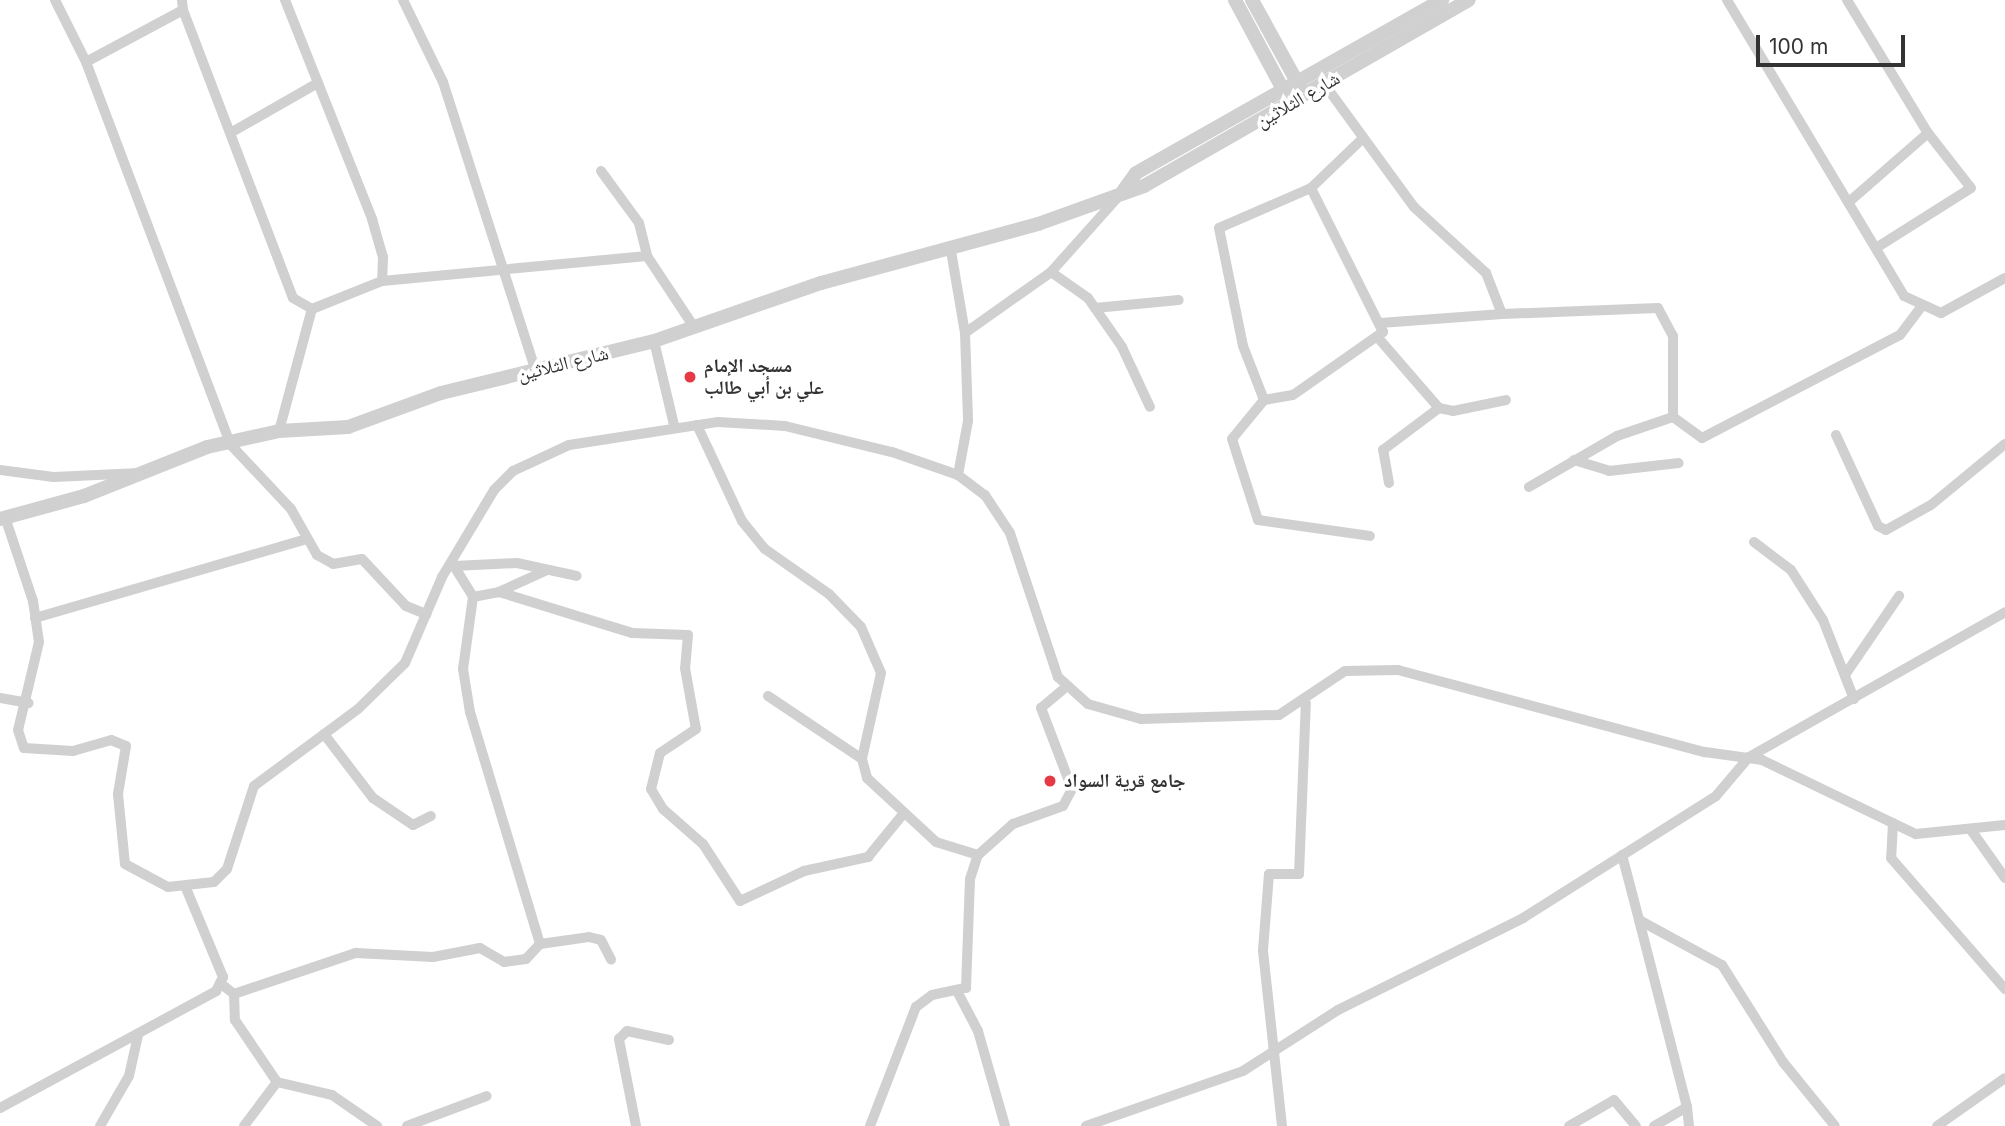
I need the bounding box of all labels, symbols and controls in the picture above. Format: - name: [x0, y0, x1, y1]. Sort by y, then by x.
- scale bar: [1760, 21, 1909, 65]
- text: 100 m: [1769, 34, 1828, 59]
- street label: شارع الثلاثين: [1252, 67, 1344, 133]
- street label: شارع الثلاثين: [515, 342, 611, 386]
- place label: مسجد الإمام علي بن أبي طالب: [704, 355, 824, 399]
- marker: مسجد الإمام علي بن أبي طالب: [682, 369, 698, 385]
- place label: جامع قرية السواد: [1064, 770, 1186, 792]
- marker: جامع قرية السواد: [1042, 773, 1058, 789]

